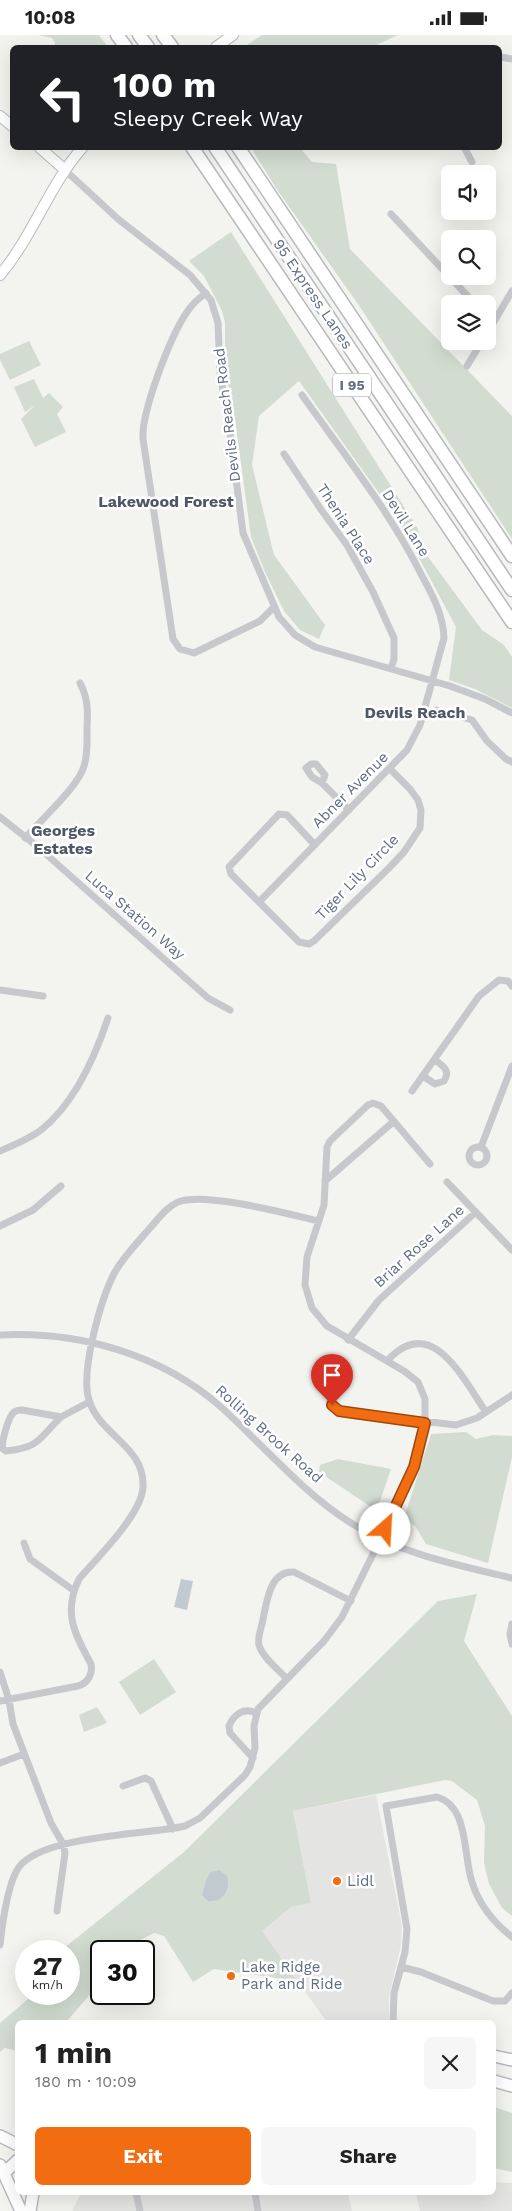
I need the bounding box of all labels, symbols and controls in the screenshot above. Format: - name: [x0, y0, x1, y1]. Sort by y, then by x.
- text: 10:08: [25, 6, 75, 29]
- text: 100 m: [113, 64, 216, 106]
- icon: left: [30, 65, 95, 130]
- text: Sleepy Creek Way: [113, 106, 303, 131]
- map controls: [441, 165, 496, 350]
- button: sound: [441, 165, 496, 220]
- button: search: [441, 230, 496, 285]
- street label: 95 Express Lanes: [270, 236, 357, 353]
- button: layers: [441, 295, 496, 350]
- street label: Devils Reach Road: [210, 347, 244, 483]
- road number: I 95: [333, 373, 371, 397]
- street label: Thenia Place: [313, 480, 379, 568]
- street label: Devil Lane: [378, 486, 434, 560]
- district label: Lakewood Forest: [98, 492, 234, 511]
- district label: Devils Reach: [365, 703, 465, 722]
- street label: Abner Avenue: [308, 748, 392, 832]
- district label: Georges Estates: [31, 821, 95, 858]
- street label: Tiger Lily Circle: [312, 831, 402, 923]
- street label: Luca Station Way: [81, 867, 189, 964]
- street label: Briar Rose Lane: [370, 1201, 468, 1291]
- pin: [311, 1354, 353, 1405]
- icon: arrive: [318, 1361, 346, 1389]
- street label: Rolling Brook Road: [212, 1381, 326, 1487]
- position arrow: [358, 1502, 410, 1554]
- place label: Lidl: [347, 1872, 374, 1890]
- marker: Lidl: [331, 1875, 343, 1887]
- speed limit sign: 30: [90, 1940, 155, 2005]
- text: 27: [33, 1952, 62, 1981]
- place label: Lake Ridge Park and Ride: [241, 1958, 342, 1993]
- marker: Lake Ridge Park and Ride: [225, 1970, 237, 1982]
- text: km/h: [32, 1978, 63, 1992]
- text: 1 min: [35, 2035, 112, 2070]
- button: close: [424, 2037, 476, 2089]
- text: 180 m · 10:09: [35, 2072, 137, 2091]
- button: Exit: [35, 2127, 251, 2185]
- button: Share: [261, 2127, 476, 2185]

